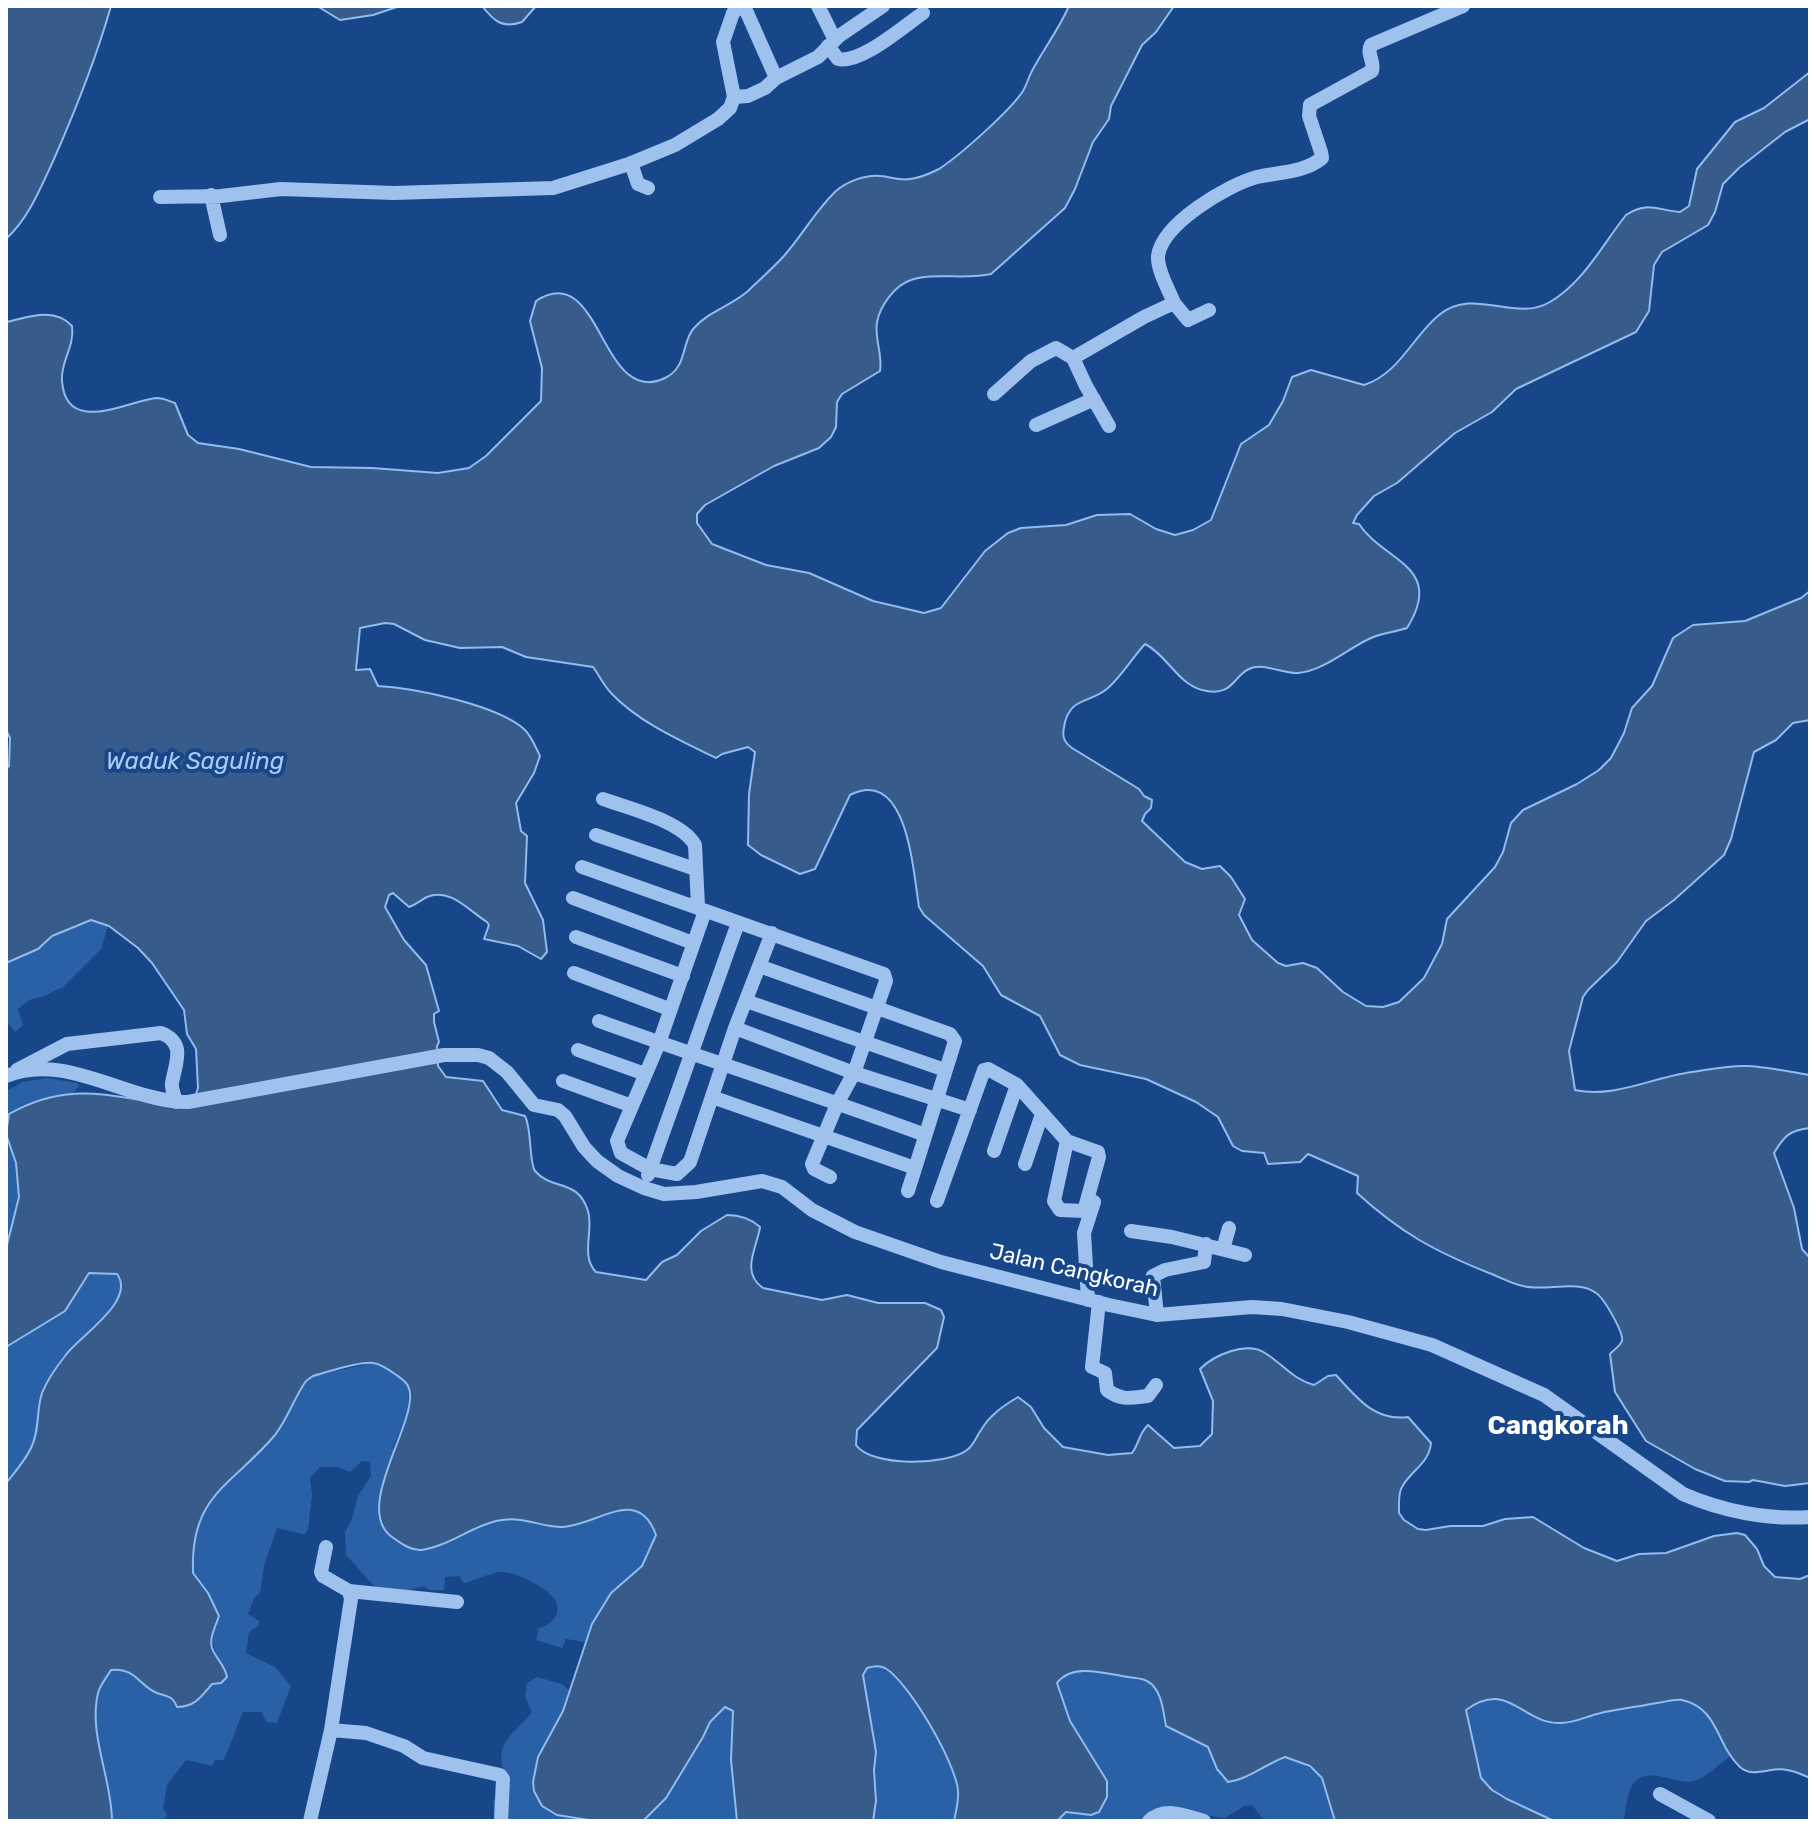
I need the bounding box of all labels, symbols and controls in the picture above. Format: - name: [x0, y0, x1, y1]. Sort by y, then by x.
- water label: Waduk Saguling: [106, 748, 284, 776]
- street label: Jalan Cangkorah: [987, 1239, 1161, 1303]
- district label: Cangkorah: [1487, 1410, 1629, 1442]

